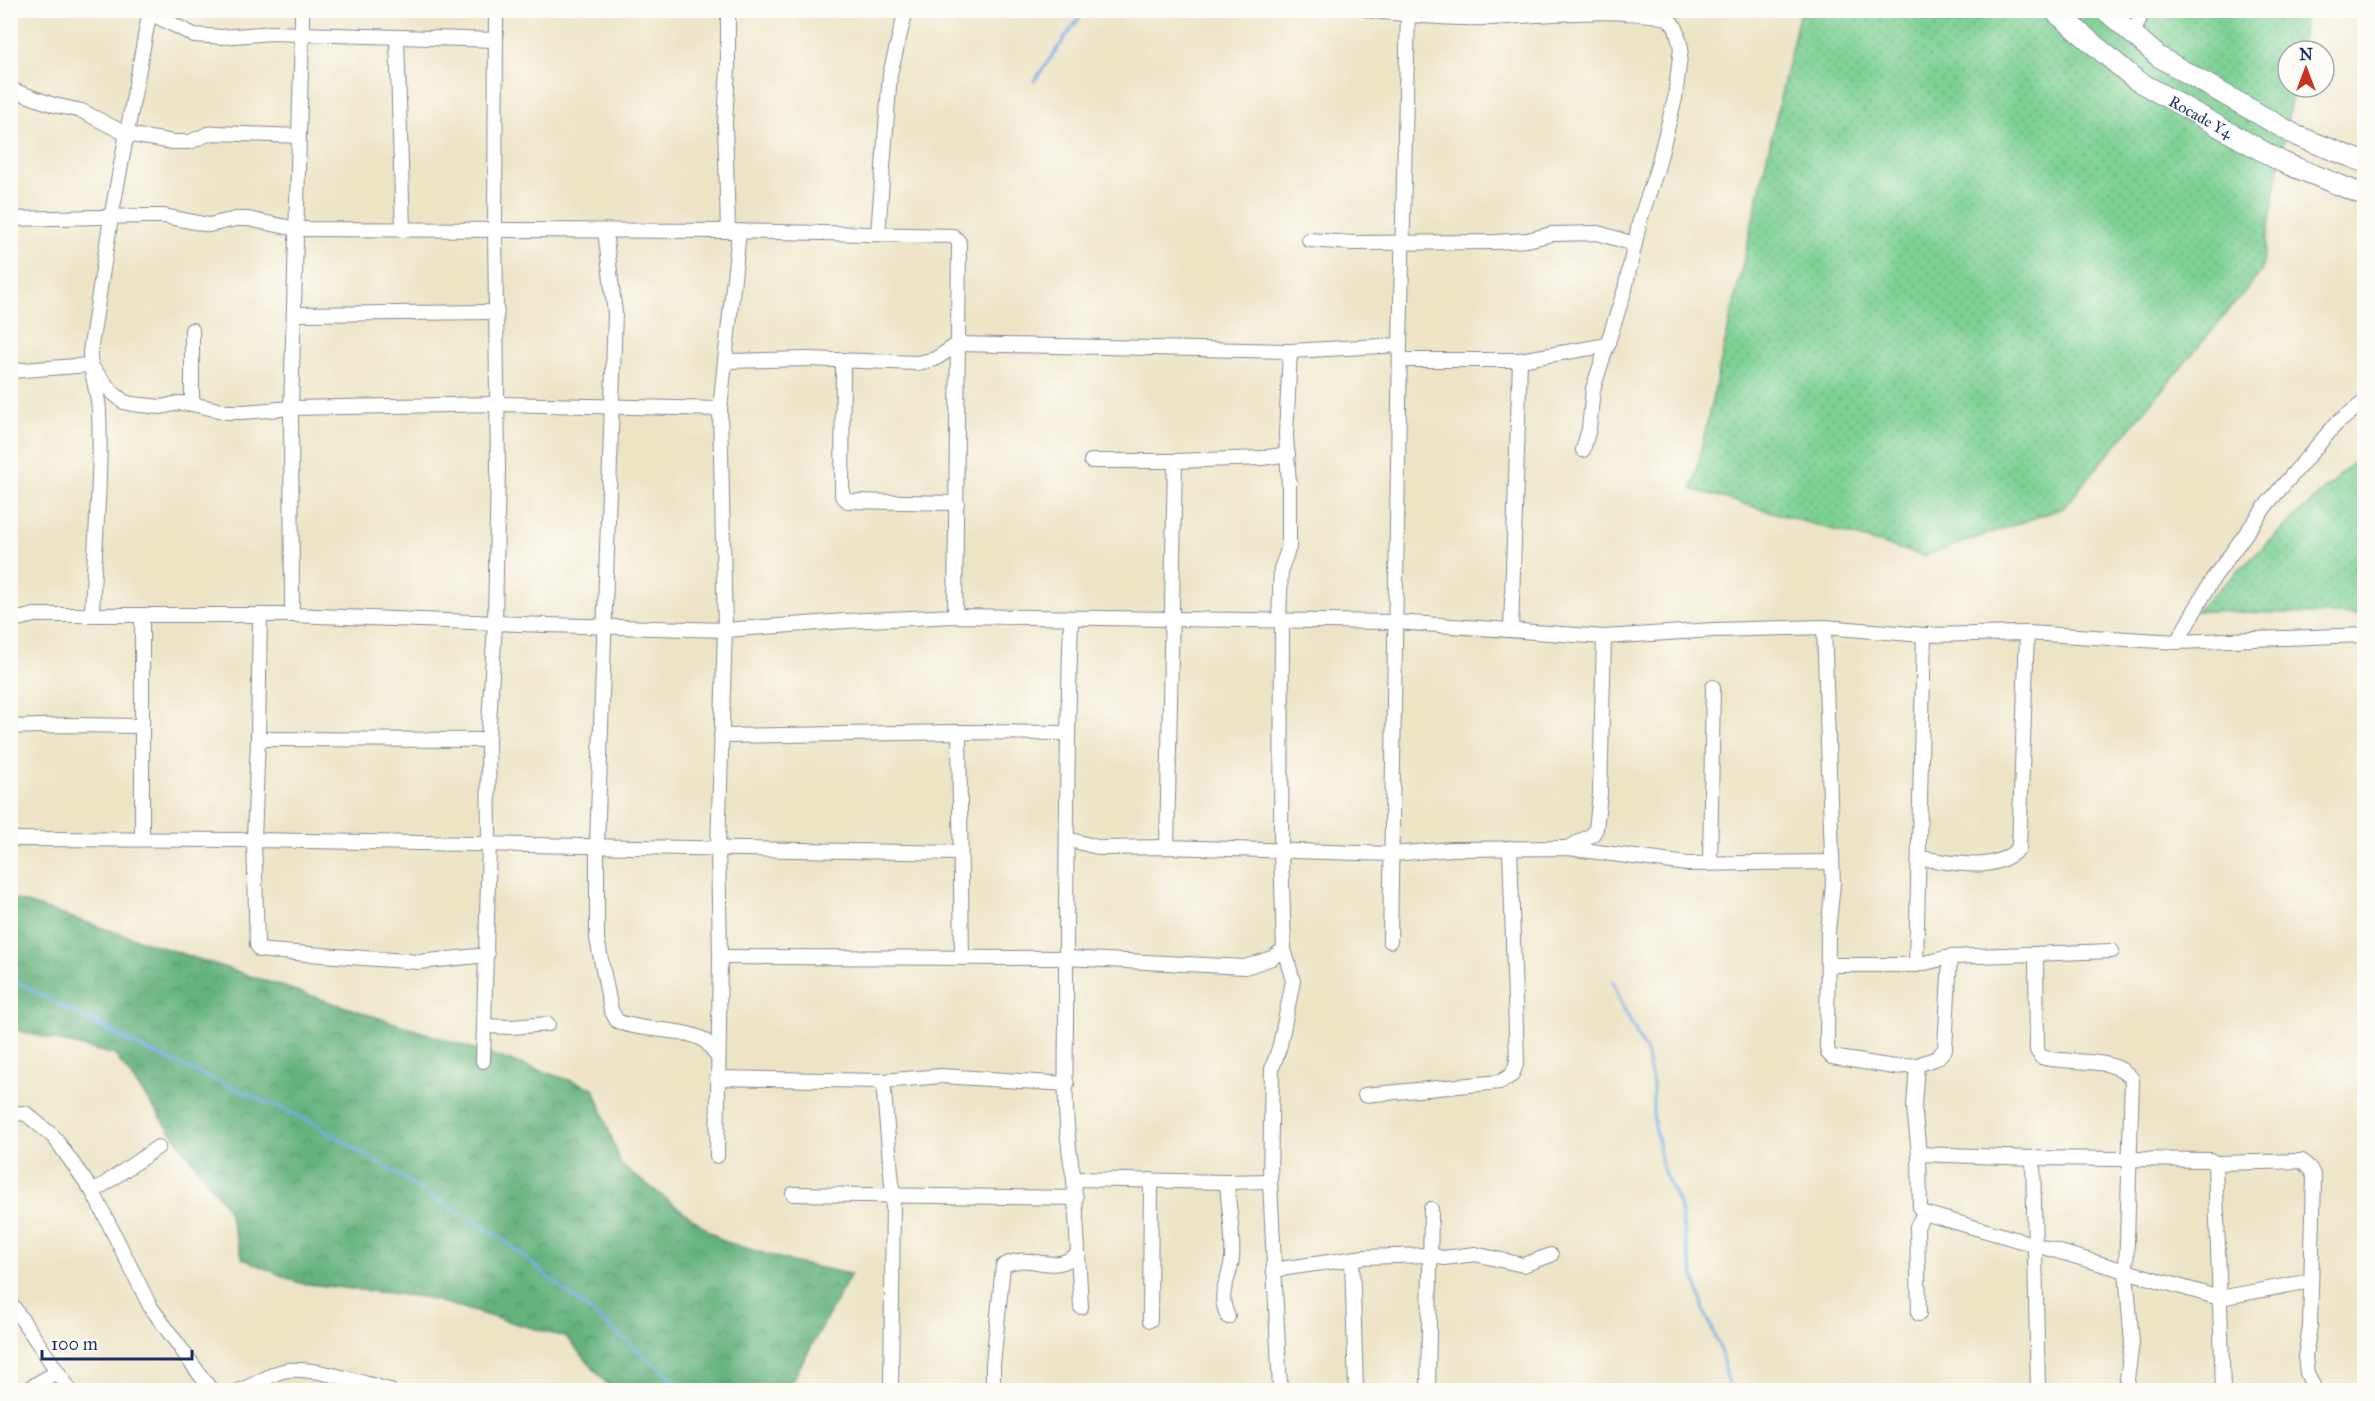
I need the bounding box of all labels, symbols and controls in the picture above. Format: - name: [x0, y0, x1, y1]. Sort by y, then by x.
- north arrow: [2276, 39, 2336, 99]
- text: N: [2299, 45, 2313, 64]
- street label: Rocade Y4: [2165, 91, 2237, 143]
- scale bar: [42, 1323, 192, 1361]
- text: 100 m: [51, 1333, 98, 1355]

